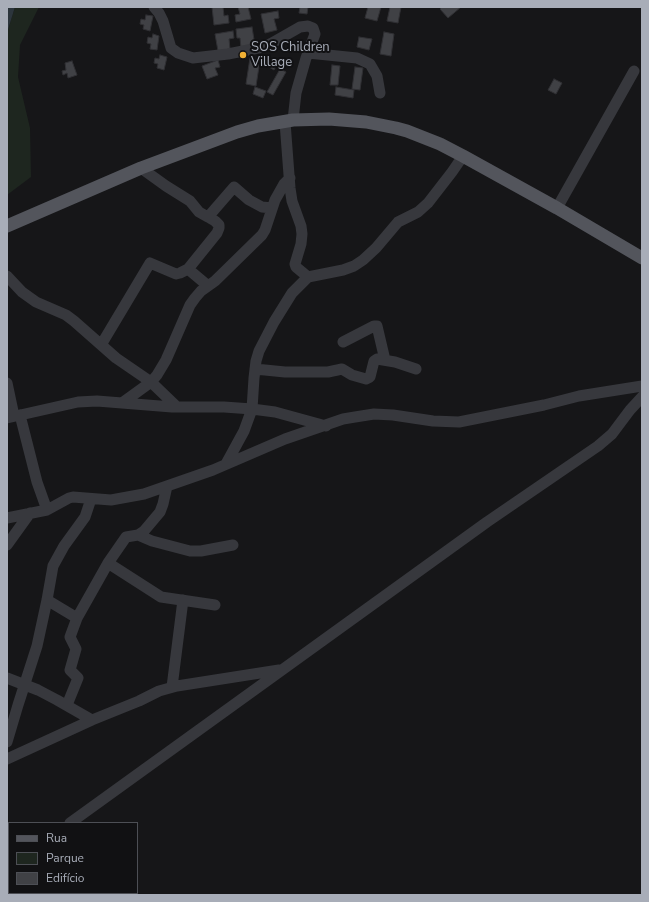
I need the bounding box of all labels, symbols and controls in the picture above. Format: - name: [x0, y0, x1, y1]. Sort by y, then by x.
- place label: SOS Children Village: [251, 40, 330, 71]
- marker: SOS Children Village: [238, 50, 248, 60]
- legend: [8, 822, 138, 894]
- text: Rua: [46, 830, 67, 846]
- text: Parque: [46, 850, 84, 866]
- text: Edifício: [46, 870, 85, 886]

